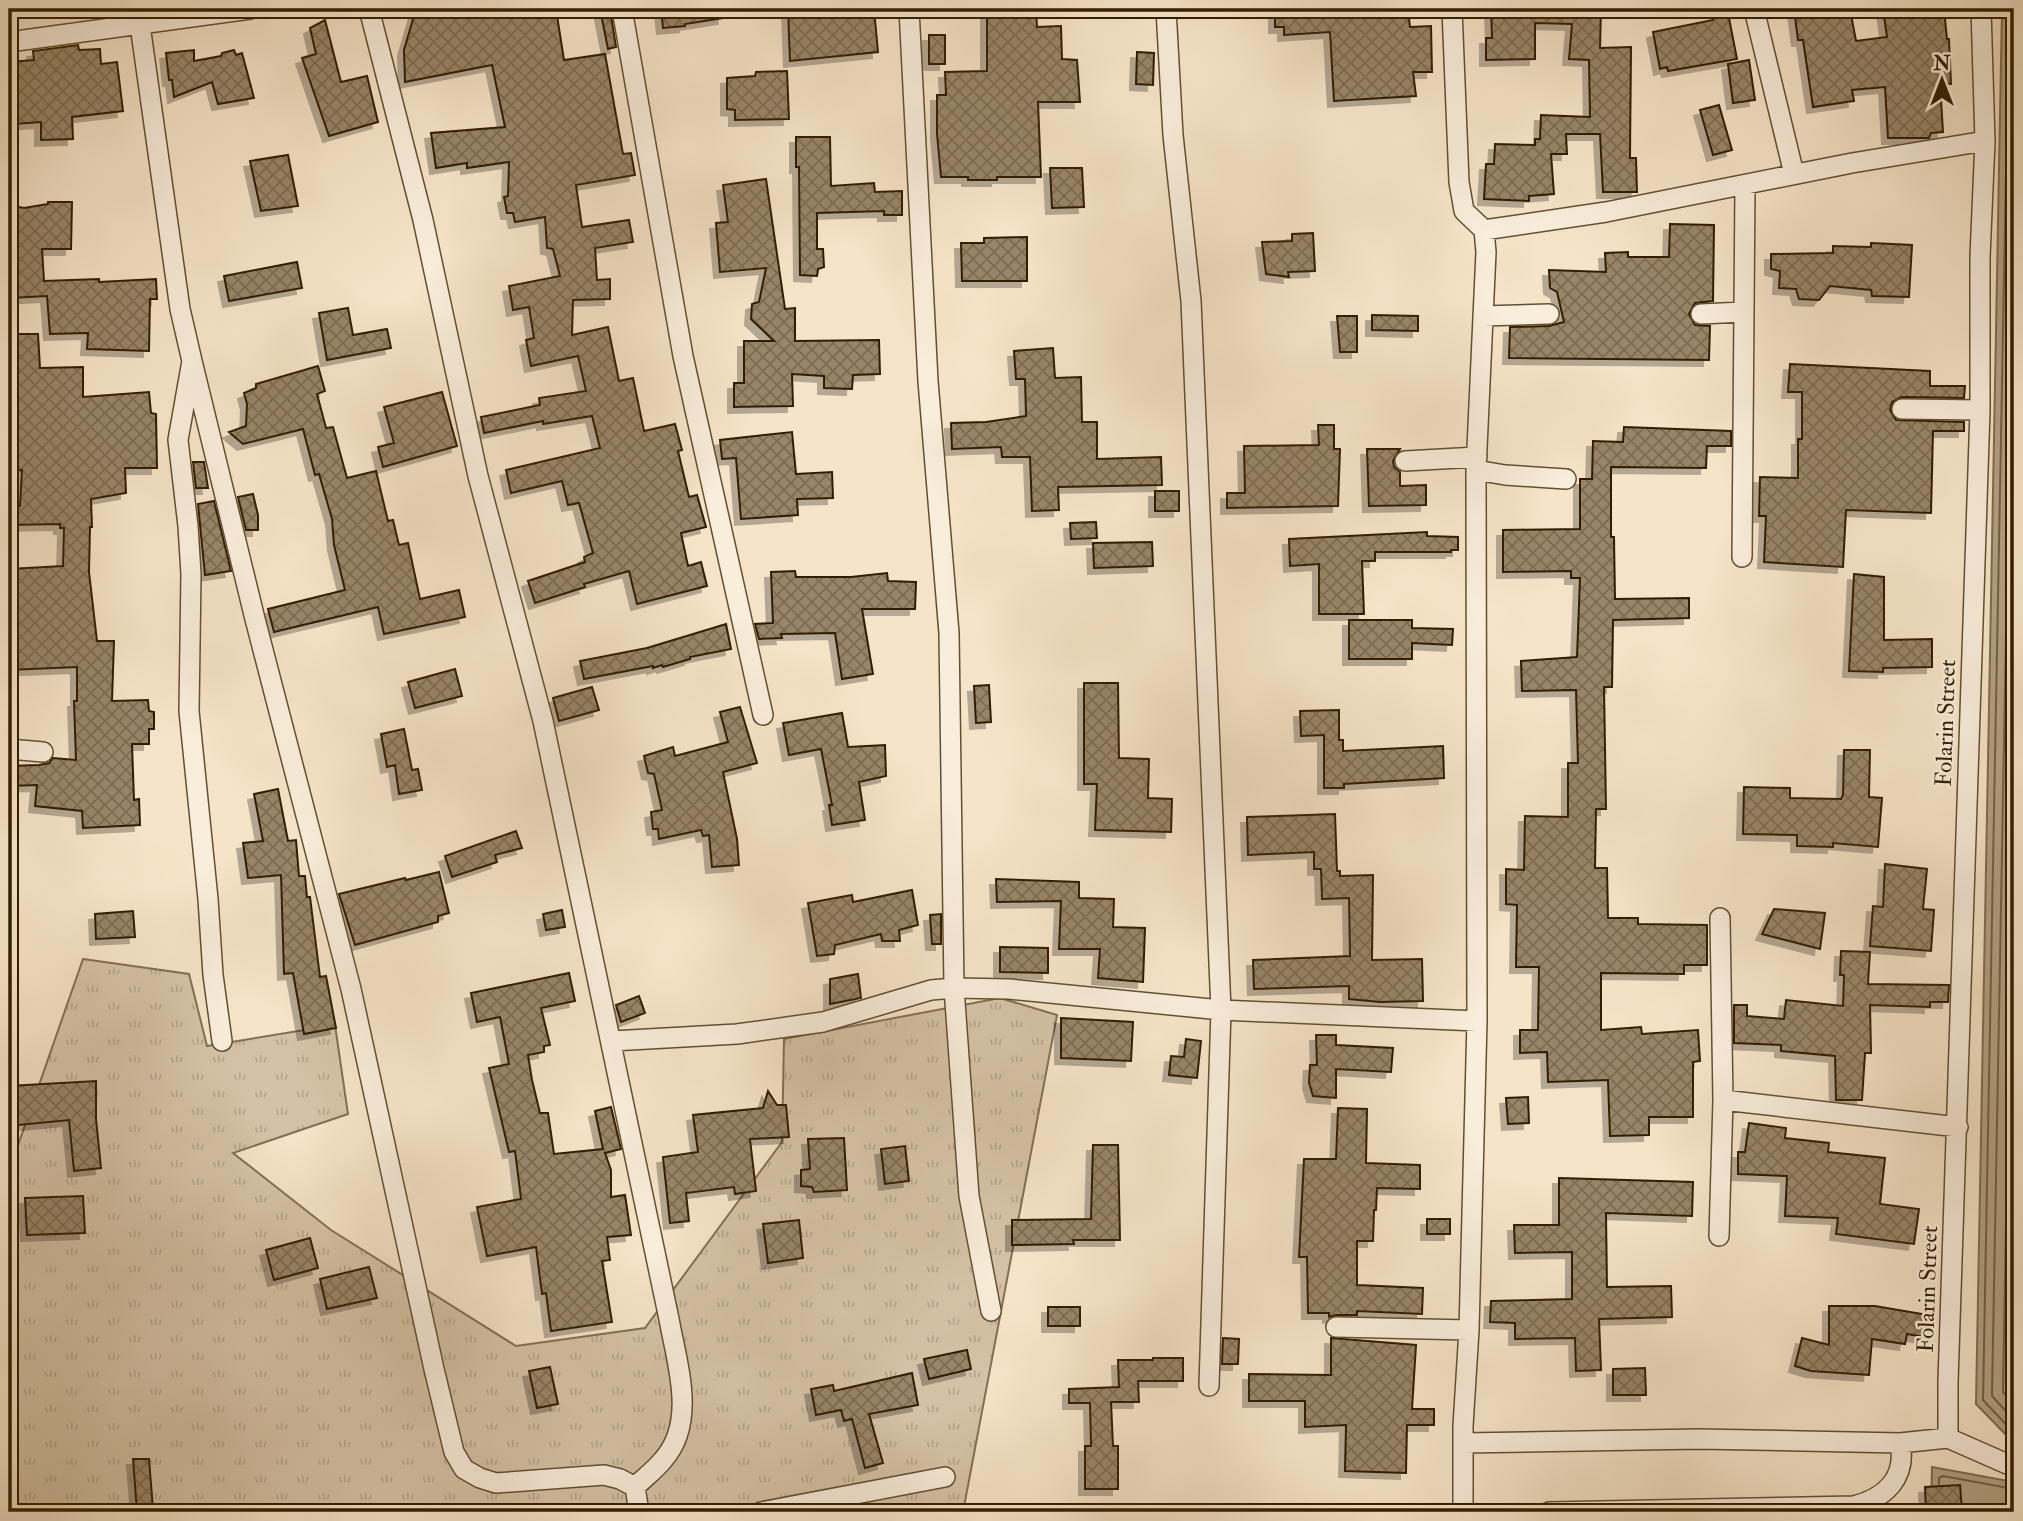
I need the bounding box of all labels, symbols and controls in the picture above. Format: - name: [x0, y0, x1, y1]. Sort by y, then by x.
- north arrow: [1908, 46, 1978, 116]
- text: N: [1932, 52, 1951, 76]
- street label: Folarin Street: [1929, 659, 1962, 787]
- street label: Folarin Street: [1911, 1225, 1944, 1353]

